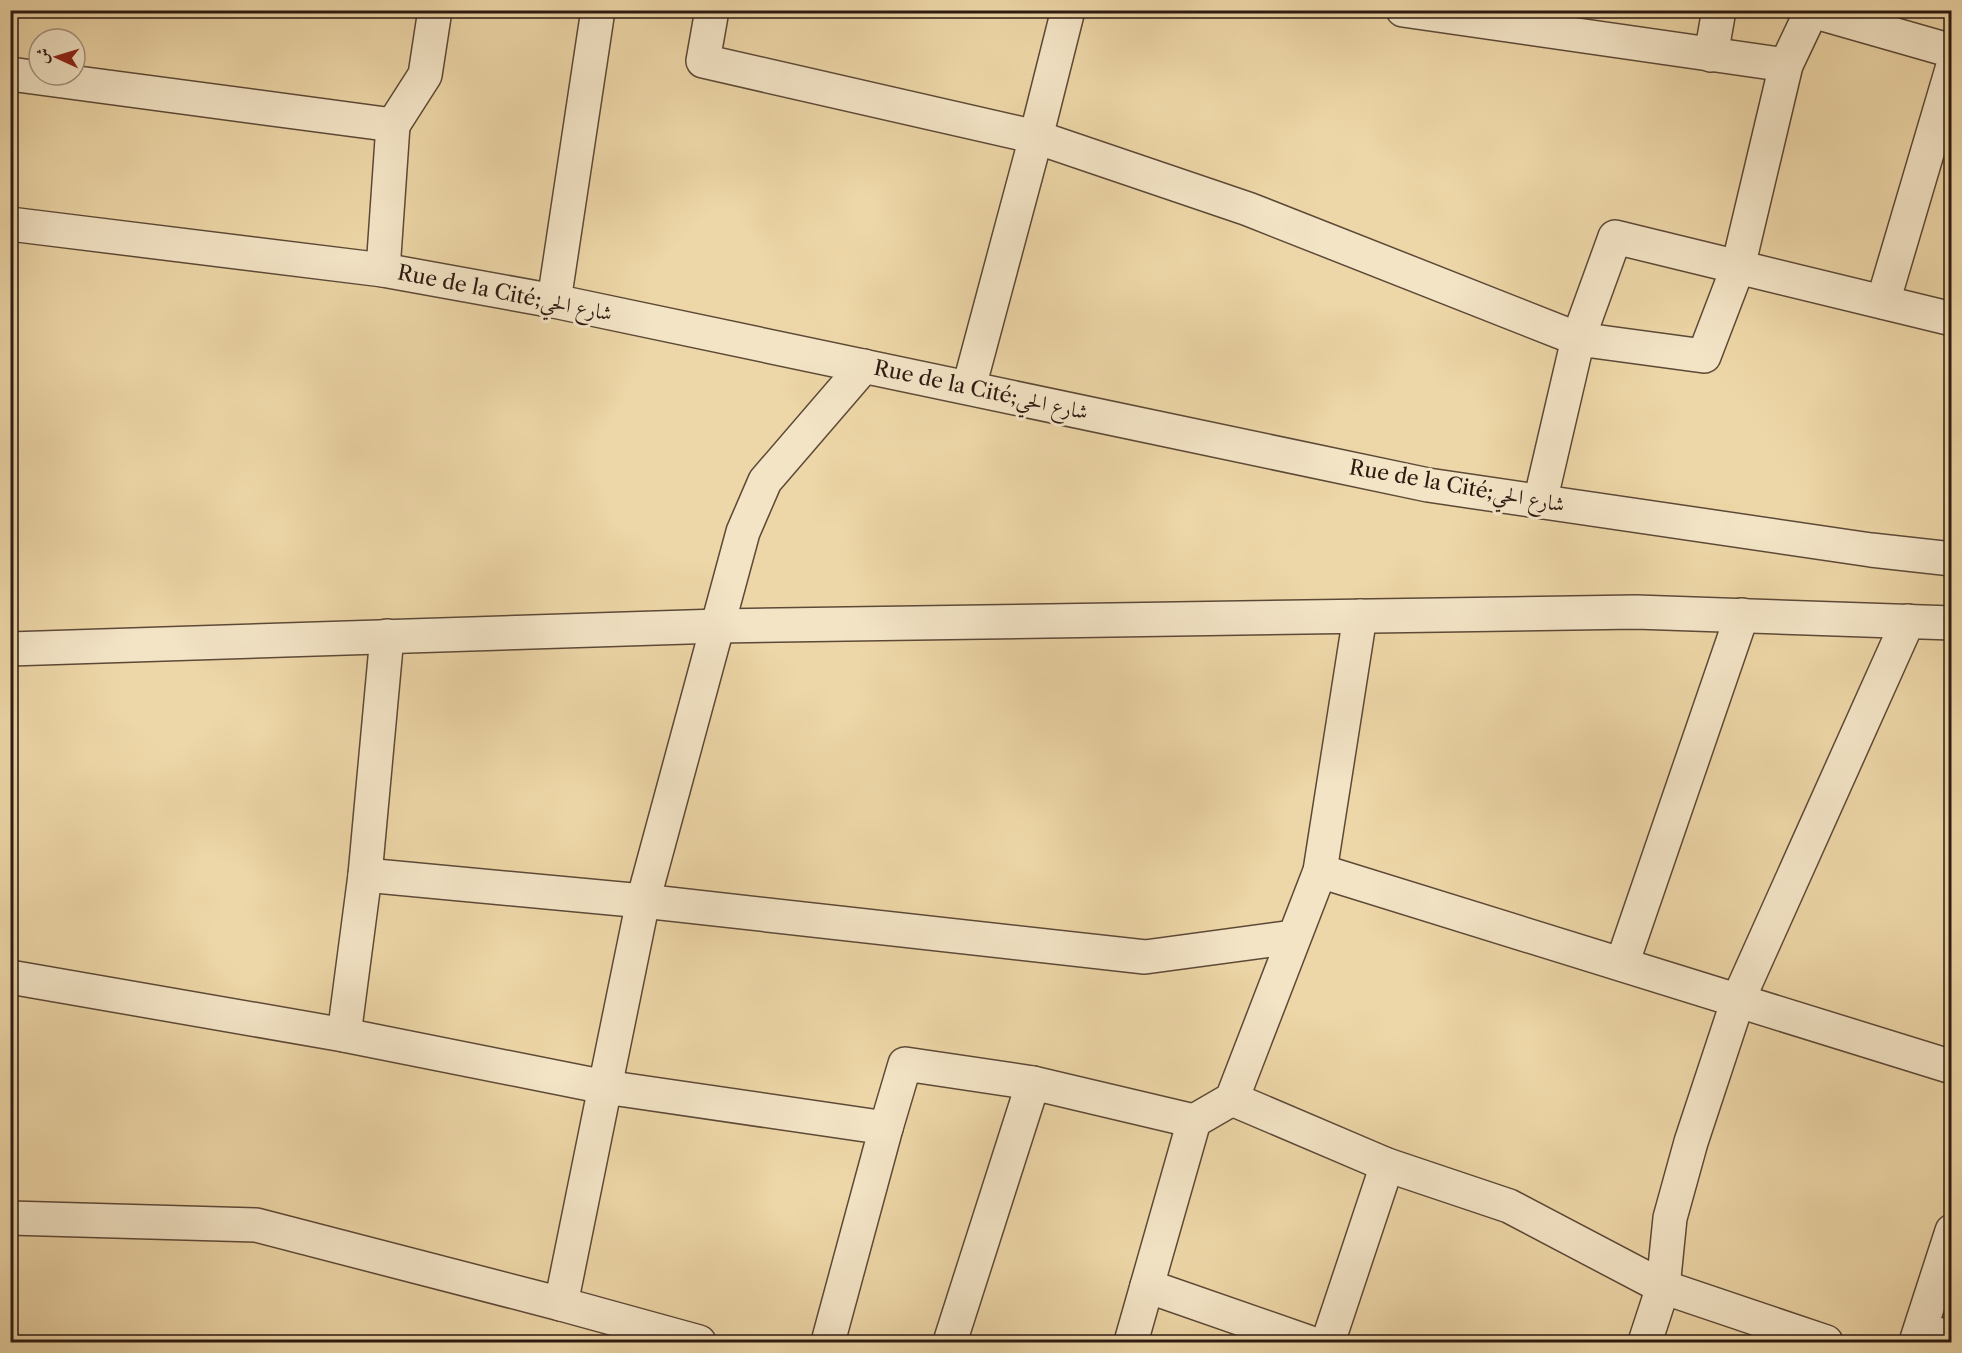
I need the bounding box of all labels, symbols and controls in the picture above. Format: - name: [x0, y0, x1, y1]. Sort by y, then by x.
- north arrow: [27, 27, 87, 87]
- text: ش: [32, 47, 53, 65]
- street label: Rue de la Cité;شارع الحي: [394, 259, 615, 333]
- street label: Rue de la Cité;شارع الحي: [870, 355, 1090, 432]
- street label: Rue de la Cité;شارع الحي: [1346, 454, 1567, 525]

